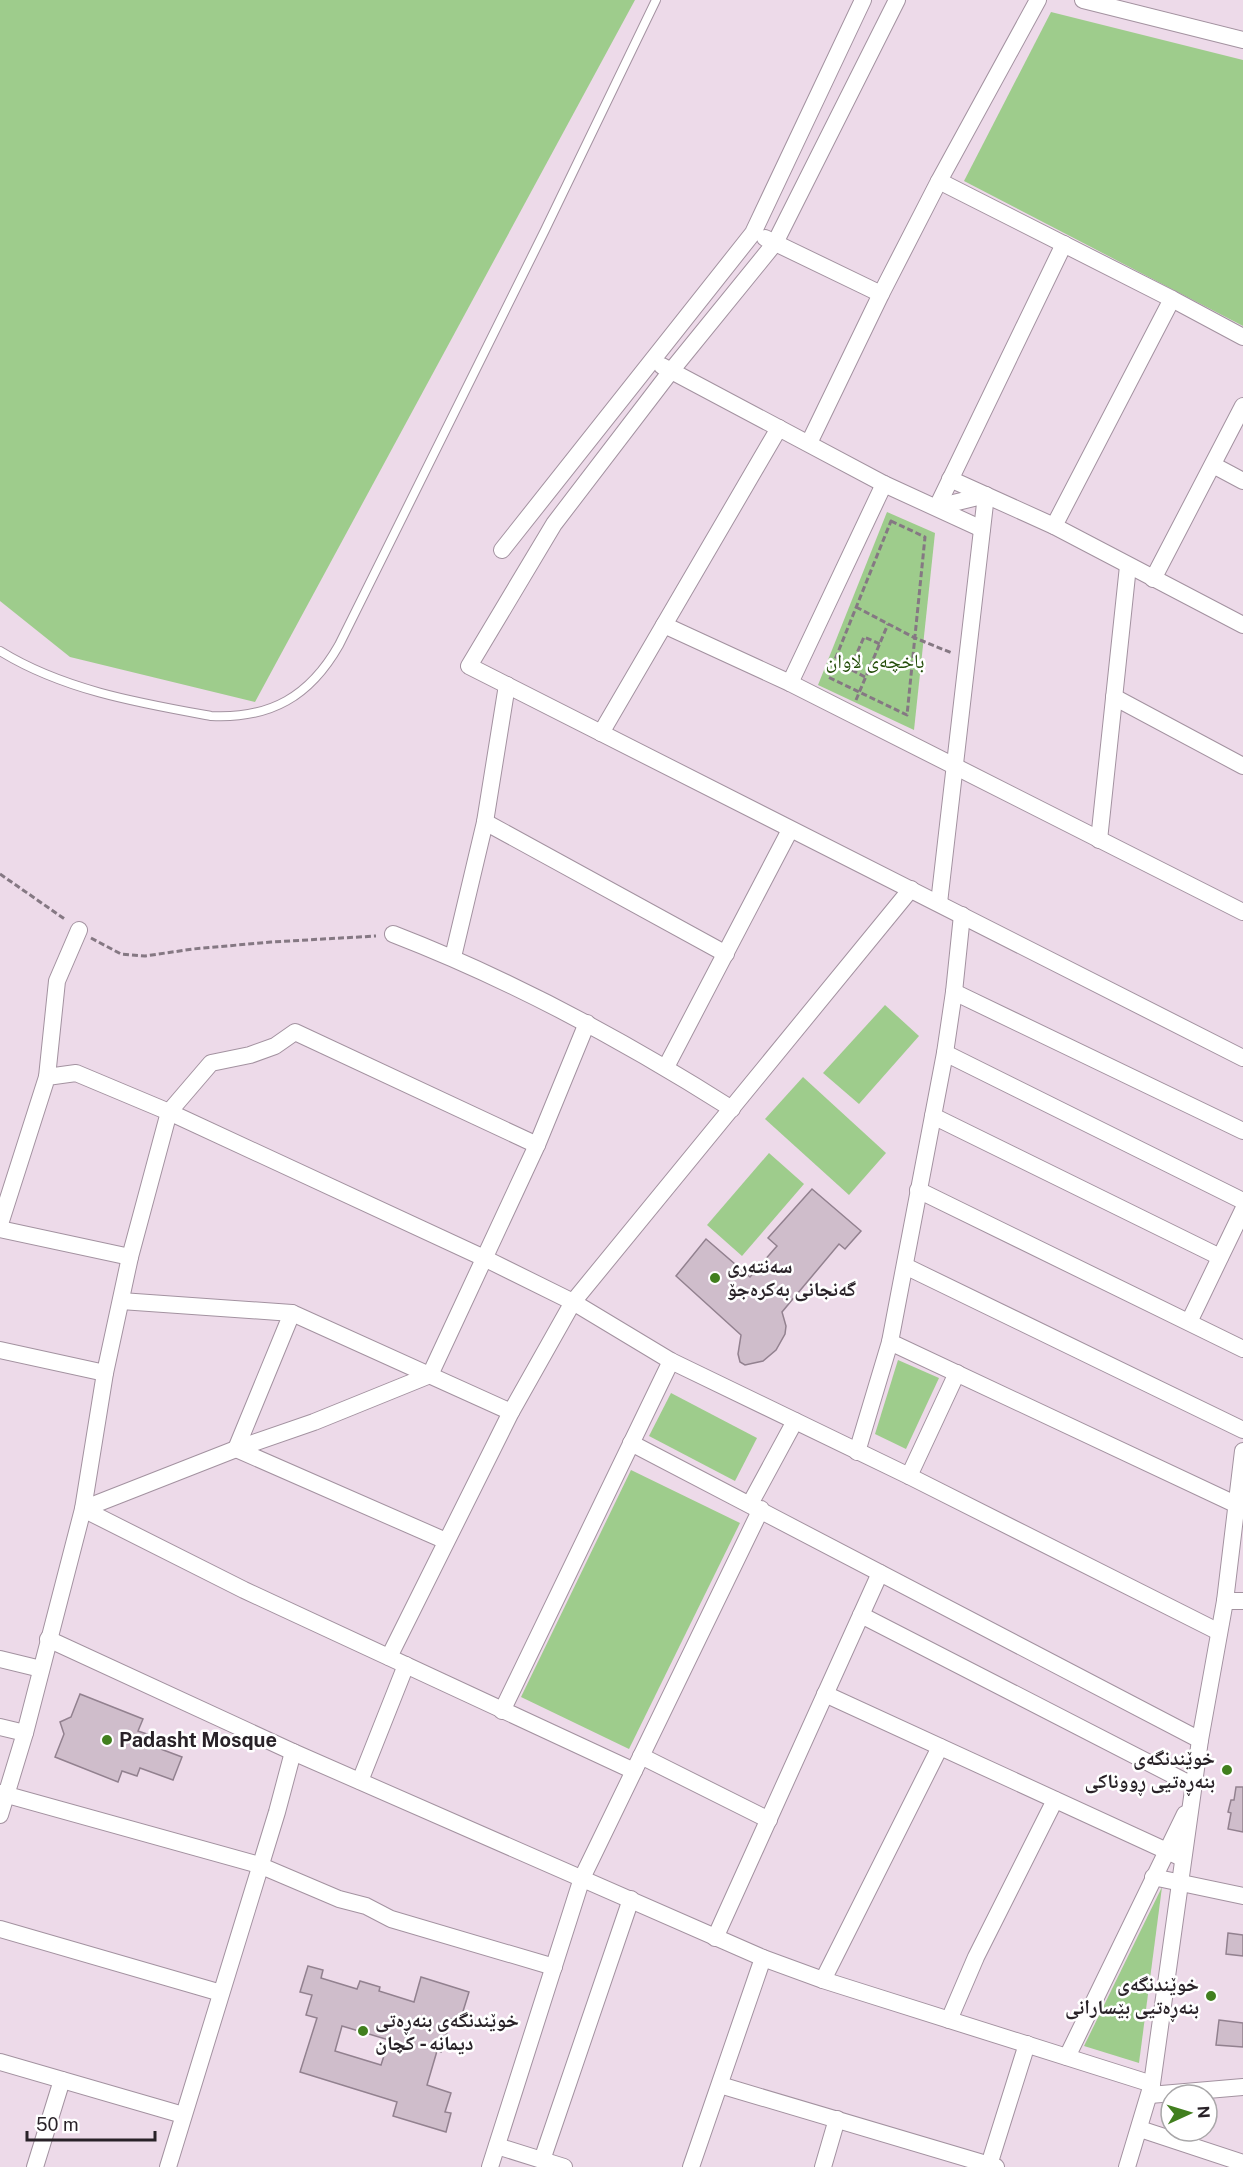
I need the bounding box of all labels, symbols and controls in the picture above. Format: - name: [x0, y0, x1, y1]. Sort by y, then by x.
- park label: باخچەی لاوان: [825, 649, 925, 673]
- place label: سەنتەری گەنجانی بەکرەجۆ: [727, 1254, 856, 1302]
- marker: سەنتەری گەنجانی بەکرەجۆ: [708, 1271, 722, 1285]
- place label: Padasht Mosque: [119, 1728, 277, 1752]
- marker: Padasht Mosque: [100, 1733, 114, 1747]
- place label: خوێندنگەی بنەڕەتیی ڕووناکی: [1085, 1746, 1215, 1796]
- marker: خوێندنگەی بنەڕەتیی ڕووناکی: [1220, 1763, 1234, 1777]
- place label: خوێندنگەی بنەڕەتیی بێسارانی: [1065, 1972, 1199, 2022]
- marker: خوێندنگەی بنەڕەتیی بێسارانی: [1204, 1989, 1218, 2003]
- place label: خوێندنگەی بنەڕەتی دیمانە - کچان: [375, 2008, 519, 2055]
- marker: خوێندنگەی بنەڕەتی دیمانە - کچان: [356, 2024, 370, 2038]
- north arrow: [1159, 2083, 1219, 2143]
- scale bar: [27, 2104, 154, 2142]
- text: N: [1194, 2105, 1213, 2119]
- text: 50 m: [36, 2114, 79, 2135]

